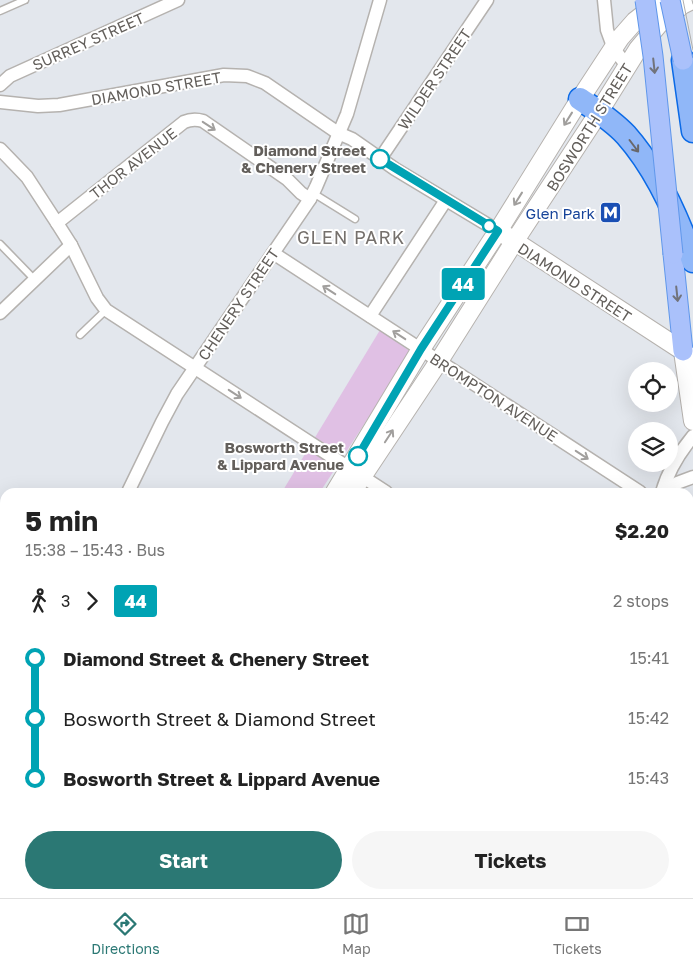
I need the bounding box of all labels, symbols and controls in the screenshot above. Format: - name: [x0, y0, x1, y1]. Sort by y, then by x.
- street label: SURREY STREET: [29, 8, 147, 74]
- street label: WILDER STREET: [394, 25, 474, 133]
- one-way arrow: [649, 57, 659, 73]
- street label: BOSWORTH STREET: [542, 60, 636, 194]
- street label: DIAMOND STREET: [90, 68, 222, 108]
- one-way arrow: [562, 111, 572, 125]
- one-way arrow: [202, 121, 216, 131]
- street label: THOR AVENUE: [86, 124, 180, 202]
- one-way arrow: [629, 139, 639, 153]
- place label: Diamond Street & Chenery Street: [241, 141, 366, 176]
- marker: Diamond Street & Chenery Street: [370, 149, 390, 169]
- one-way arrow: [512, 192, 522, 206]
- metro station icon: Glen Park: [599, 201, 623, 225]
- place label: Glen Park: [526, 204, 596, 222]
- unlabelled marker: [482, 219, 496, 233]
- district label: GLEN PARK: [297, 226, 405, 248]
- street label: DIAMOND STREET: [515, 239, 635, 325]
- street label: CHENERY STREET: [194, 245, 282, 363]
- line badge: 44: [440, 268, 486, 300]
- text: 44: [452, 273, 474, 295]
- one-way arrow: [322, 284, 336, 295]
- one-way arrow: [672, 286, 682, 302]
- one-way arrow: [393, 330, 407, 340]
- street label: BROMPTON AVENUE: [427, 349, 561, 445]
- map controls: [628, 362, 678, 472]
- button: locate: [628, 362, 678, 412]
- one-way arrow: [228, 389, 242, 399]
- button: layers: [628, 422, 678, 472]
- one-way arrow: [385, 430, 395, 444]
- place label: Bosworth Street & Lippard Avenue: [217, 438, 344, 473]
- marker: Bosworth Street & Lippard Avenue: [348, 446, 368, 466]
- one-way arrow: [575, 450, 589, 460]
- text: 5 min: [25, 504, 98, 537]
- text: $2.20: [615, 519, 669, 542]
- text: 15:38 – 15:43 · Bus: [25, 540, 165, 560]
- icon: walk: [25, 587, 53, 615]
- icon: forward: [78, 587, 106, 615]
- text: 44: [124, 590, 147, 612]
- text: 3: [61, 591, 70, 611]
- text: 2 stops: [613, 591, 669, 611]
- text: Diamond Street & Chenery Street: [63, 647, 369, 670]
- text: 15:41: [630, 648, 669, 668]
- text: Bosworth Street & Diamond Street: [63, 707, 376, 730]
- text: 15:42: [628, 708, 669, 728]
- text: Bosworth Street & Lippard Avenue: [63, 767, 380, 790]
- text: 15:43: [628, 768, 669, 788]
- button: Start: [25, 831, 342, 889]
- button: Tickets: [352, 831, 669, 889]
- tab: Directions: [91, 910, 160, 957]
- tab: Map: [342, 910, 371, 957]
- tab: Tickets: [553, 910, 602, 957]

